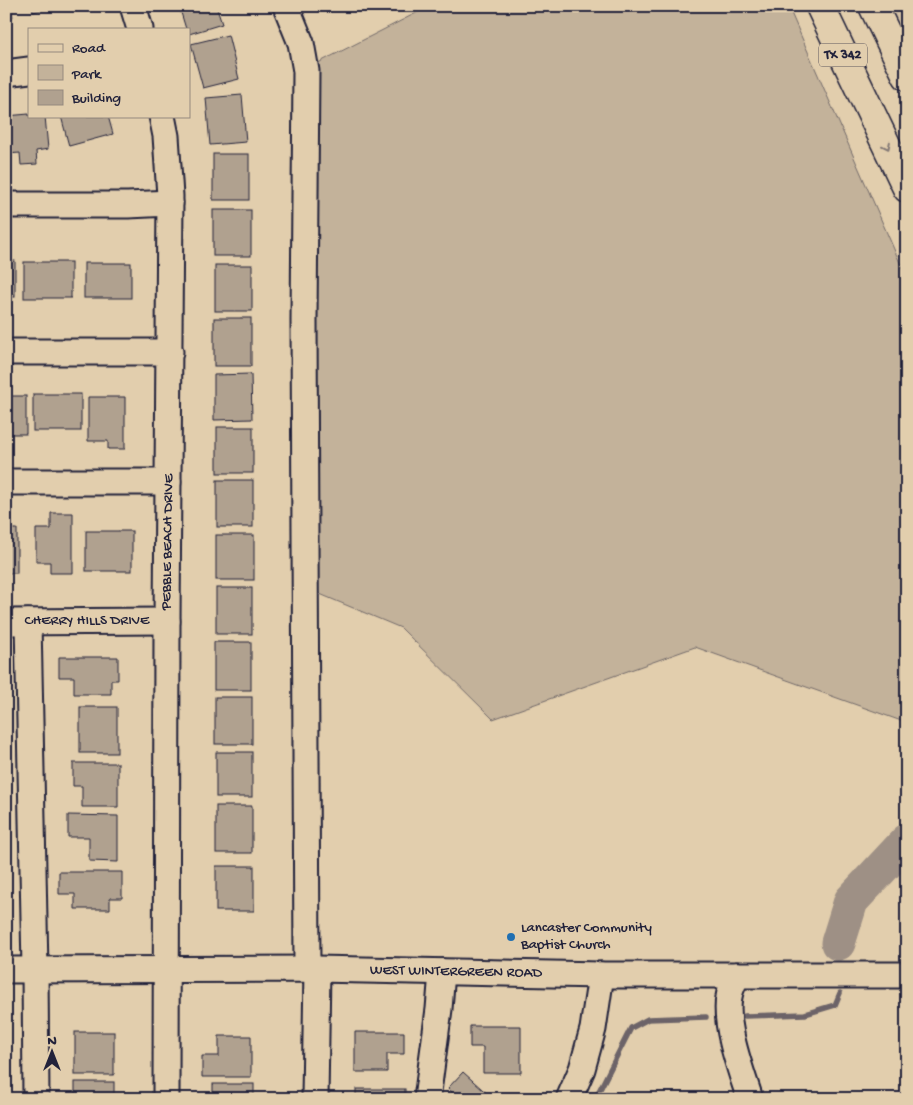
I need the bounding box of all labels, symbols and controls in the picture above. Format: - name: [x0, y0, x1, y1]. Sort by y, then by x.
- legend: [28, 28, 190, 118]
- text: Road: [72, 40, 106, 58]
- road number: TX 342: [819, 44, 867, 66]
- text: Park: [71, 66, 102, 84]
- text: Building: [71, 90, 121, 108]
- one-way arrow: [880, 141, 891, 150]
- street label: PEBBLE BEACH DRIVE: [158, 473, 178, 611]
- street label: CHERRY HILLS DRIVE: [25, 612, 150, 630]
- place label: Lancaster Community Baptist Church: [520, 919, 652, 954]
- marker: Lancaster Community Baptist Church: [505, 931, 517, 943]
- street label: WEST WINTERGREEN ROAD: [370, 961, 543, 983]
- north arrow: [28, 1028, 78, 1078]
- text: N: [47, 1033, 57, 1050]

